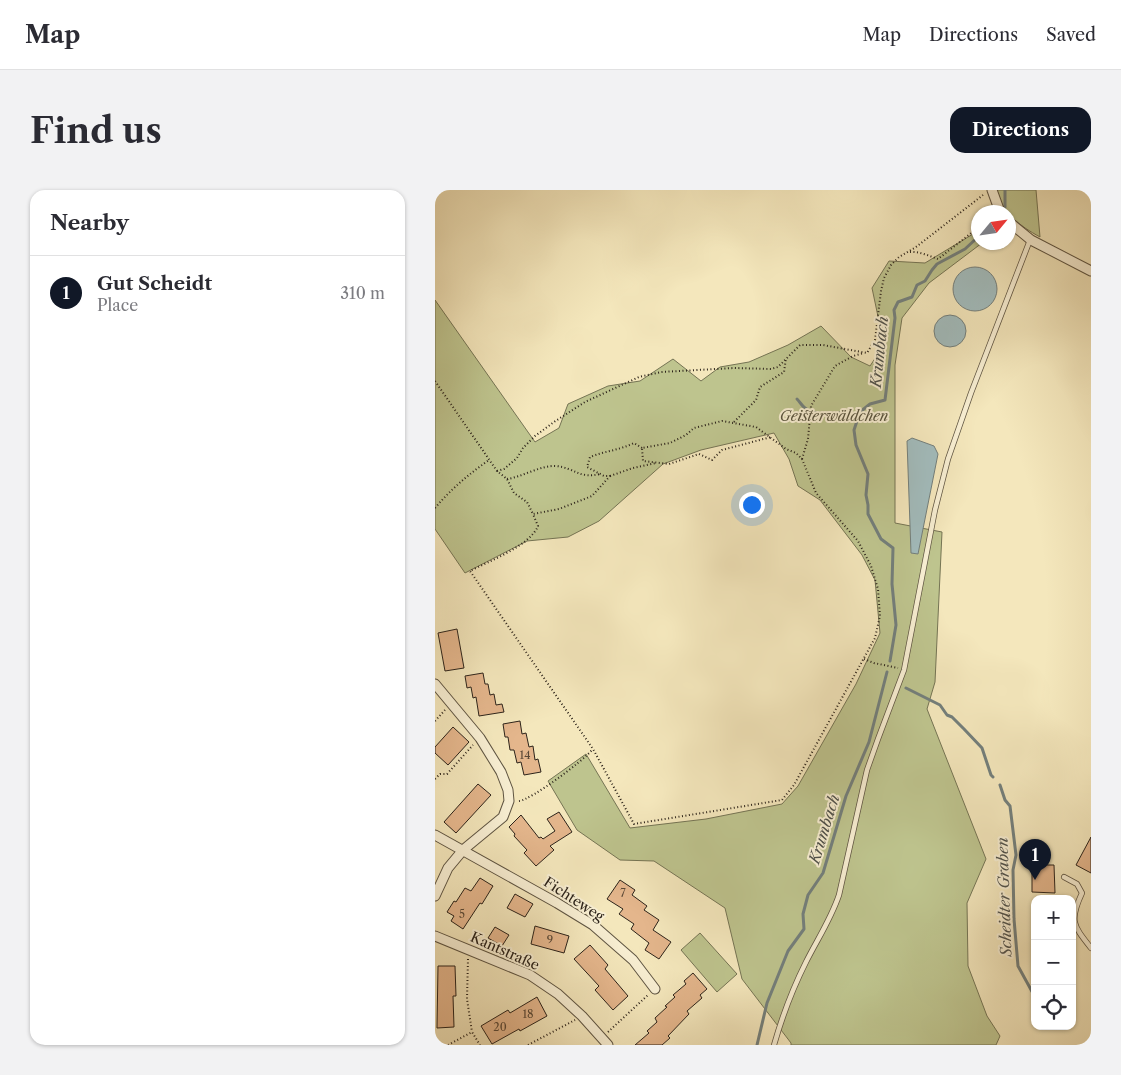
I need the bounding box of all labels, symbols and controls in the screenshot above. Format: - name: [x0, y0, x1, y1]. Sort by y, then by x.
- text: Map: [25, 20, 80, 49]
- text: Map: [862, 24, 901, 46]
- text: Directions: [929, 24, 1018, 46]
- text: Saved: [1046, 24, 1096, 46]
- button: Directions: [950, 107, 1091, 153]
- text: Find us: [30, 109, 162, 152]
- north arrow: [971, 205, 1016, 250]
- text: Nearby: [50, 210, 129, 235]
- text: Gut Scheidt: [97, 272, 212, 295]
- text: 1: [62, 283, 70, 303]
- text: 310 m: [340, 283, 385, 303]
- text: Place: [97, 295, 138, 315]
- water label: Krumbach: [866, 316, 892, 389]
- park label: Geisterwäldchen: [780, 407, 888, 425]
- your location: [739, 492, 765, 518]
- house number: 14: [520, 748, 530, 762]
- water label: Krumbach: [804, 792, 844, 867]
- water label: Scheidter Graben: [992, 837, 1016, 958]
- pin: 1: [1019, 839, 1051, 880]
- street label: Fichteweg: [540, 873, 608, 926]
- house number: 7: [620, 886, 626, 900]
- map controls: [1031, 895, 1076, 1030]
- button: +: [1031, 895, 1076, 940]
- house number: 5: [459, 907, 465, 921]
- street label: Kantstraße: [468, 928, 542, 974]
- house number: 9: [547, 933, 553, 947]
- button: −: [1031, 940, 1076, 985]
- button: locate: [1031, 985, 1076, 1030]
- house number: 18: [522, 1007, 534, 1021]
- house number: 20: [493, 1020, 507, 1034]

